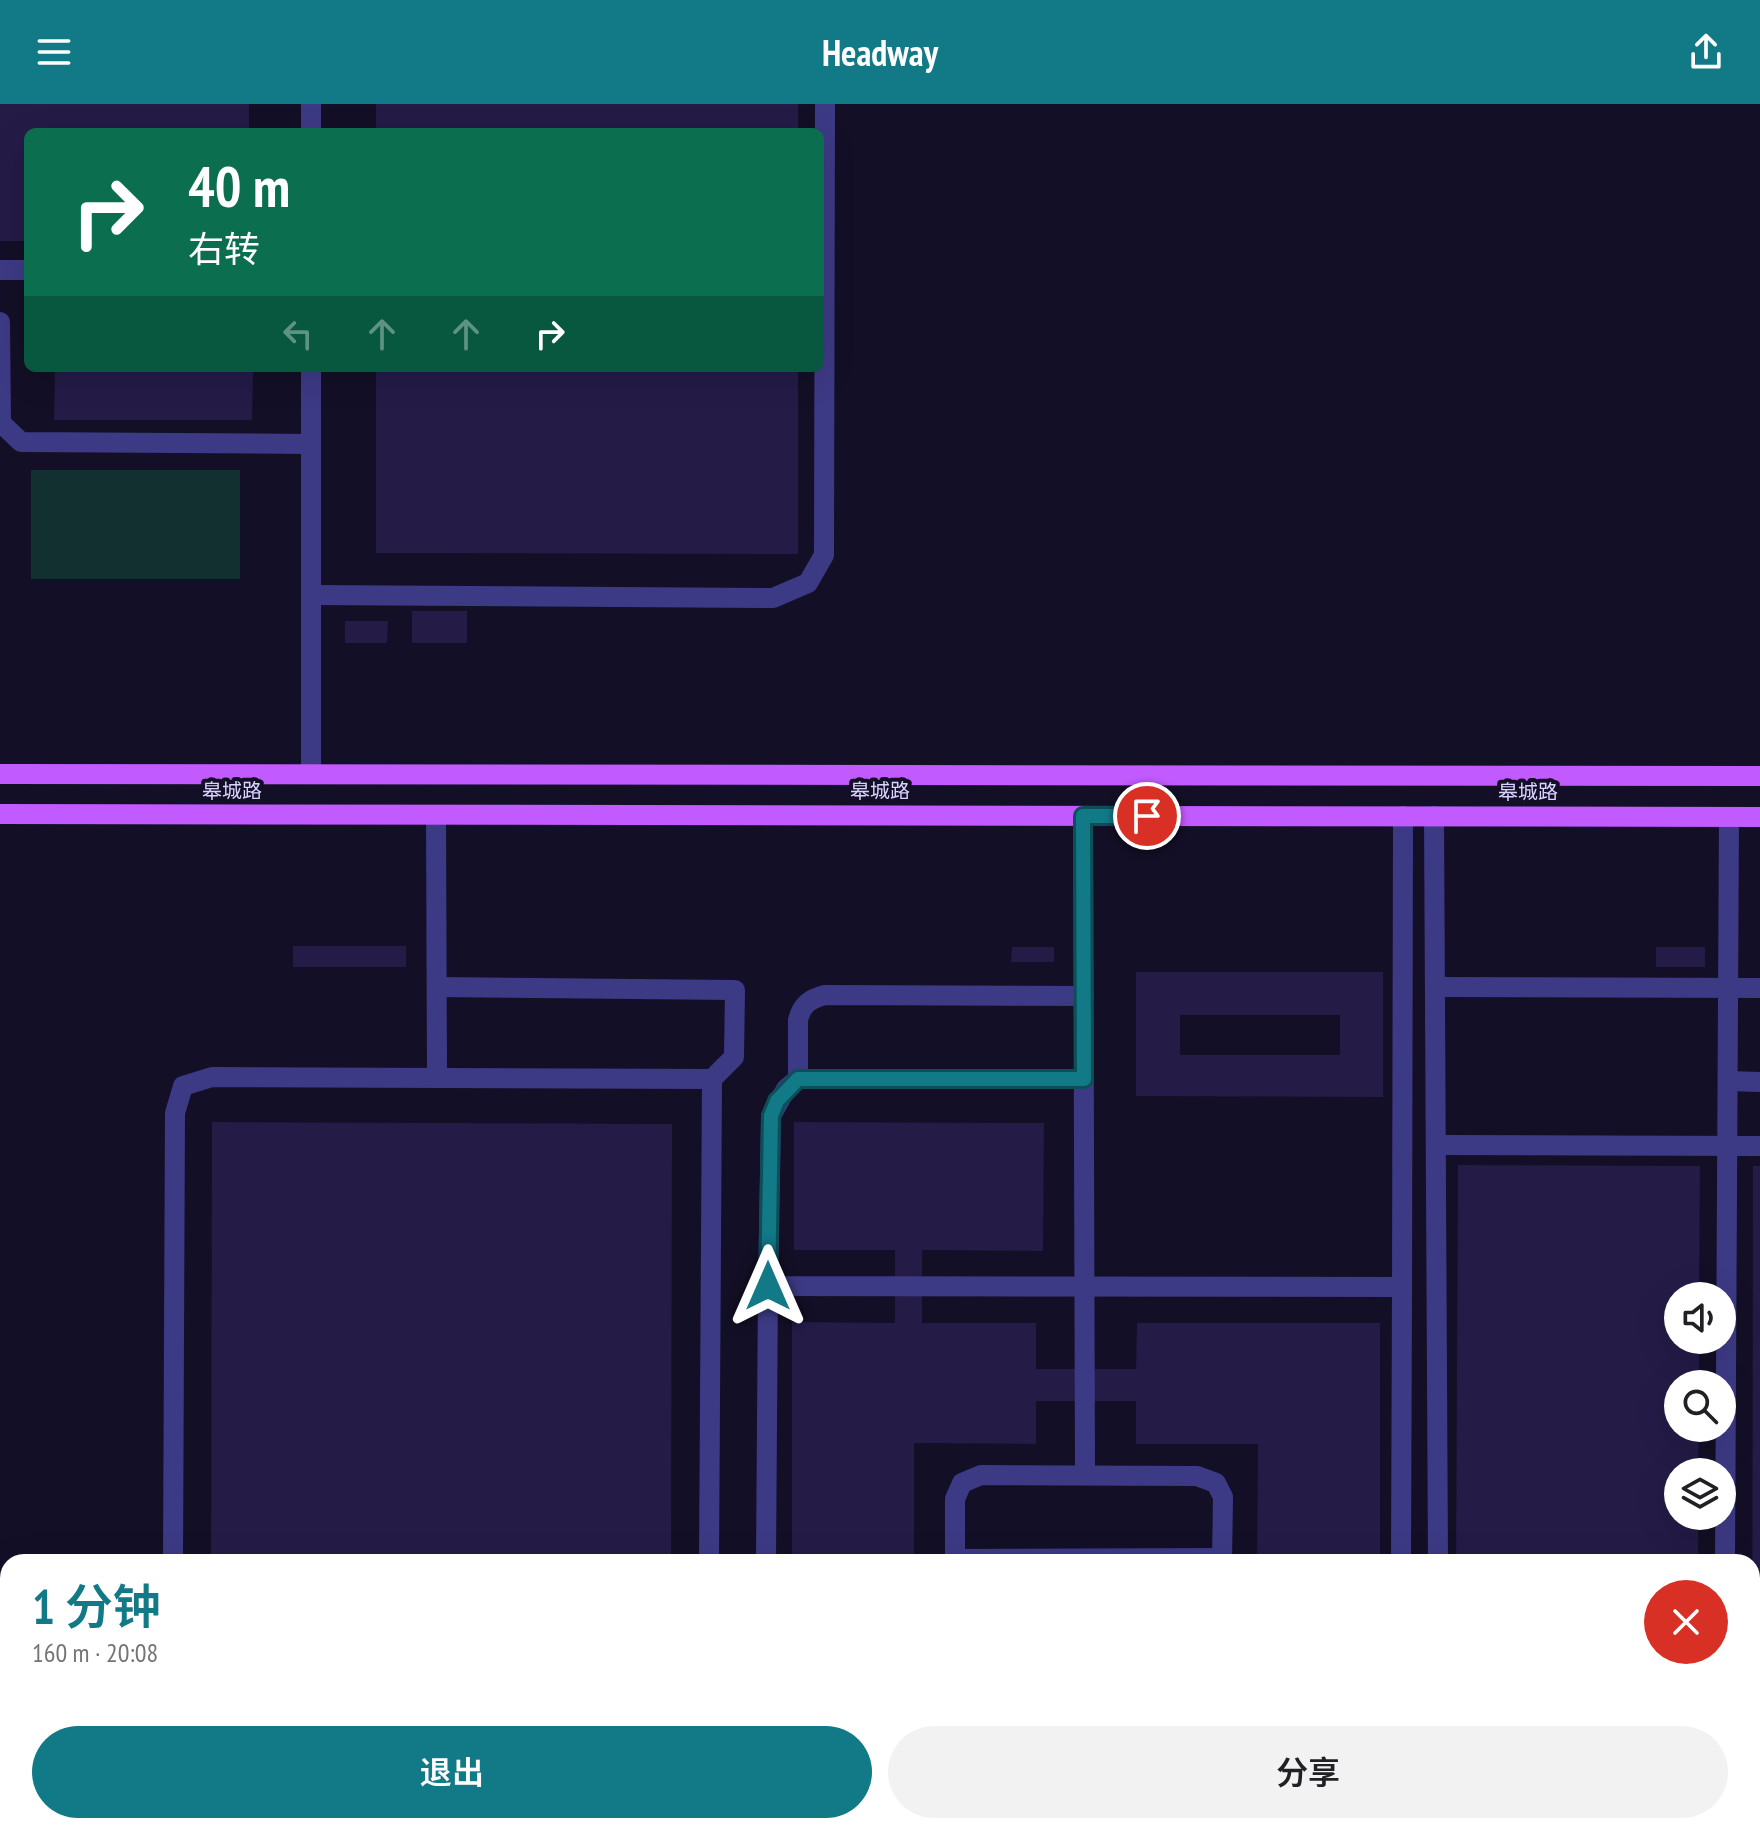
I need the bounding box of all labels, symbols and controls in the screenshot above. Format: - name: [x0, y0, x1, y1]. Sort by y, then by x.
- text: Headway: [822, 29, 938, 76]
- icon: menu: [32, 30, 76, 74]
- icon: share: [1684, 30, 1728, 74]
- text: 40 m: [188, 150, 290, 222]
- icon: right: [56, 160, 160, 264]
- text: 右转: [188, 225, 260, 272]
- icon: left: [276, 312, 320, 356]
- icon: ahead: [360, 312, 404, 356]
- icon: ahead: [444, 312, 488, 356]
- icon: right: [528, 312, 572, 356]
- street label: 皋城路: [202, 778, 262, 804]
- street label: 皋城路: [850, 778, 910, 804]
- street label: 皋城路: [1498, 779, 1558, 805]
- pin: [1113, 782, 1181, 850]
- icon: arrive: [1125, 794, 1169, 838]
- position arrow: [726, 1244, 810, 1328]
- map controls: [1664, 1282, 1736, 1530]
- button: sound: [1664, 1282, 1736, 1354]
- button: search: [1664, 1370, 1736, 1442]
- button: layers: [1664, 1458, 1736, 1530]
- text: 1 分钟: [32, 1575, 161, 1637]
- button: close: [1644, 1580, 1728, 1664]
- text: 160 m · 20:08: [32, 1636, 158, 1669]
- button: 退出: [32, 1726, 872, 1818]
- button: 分享: [888, 1726, 1728, 1818]

